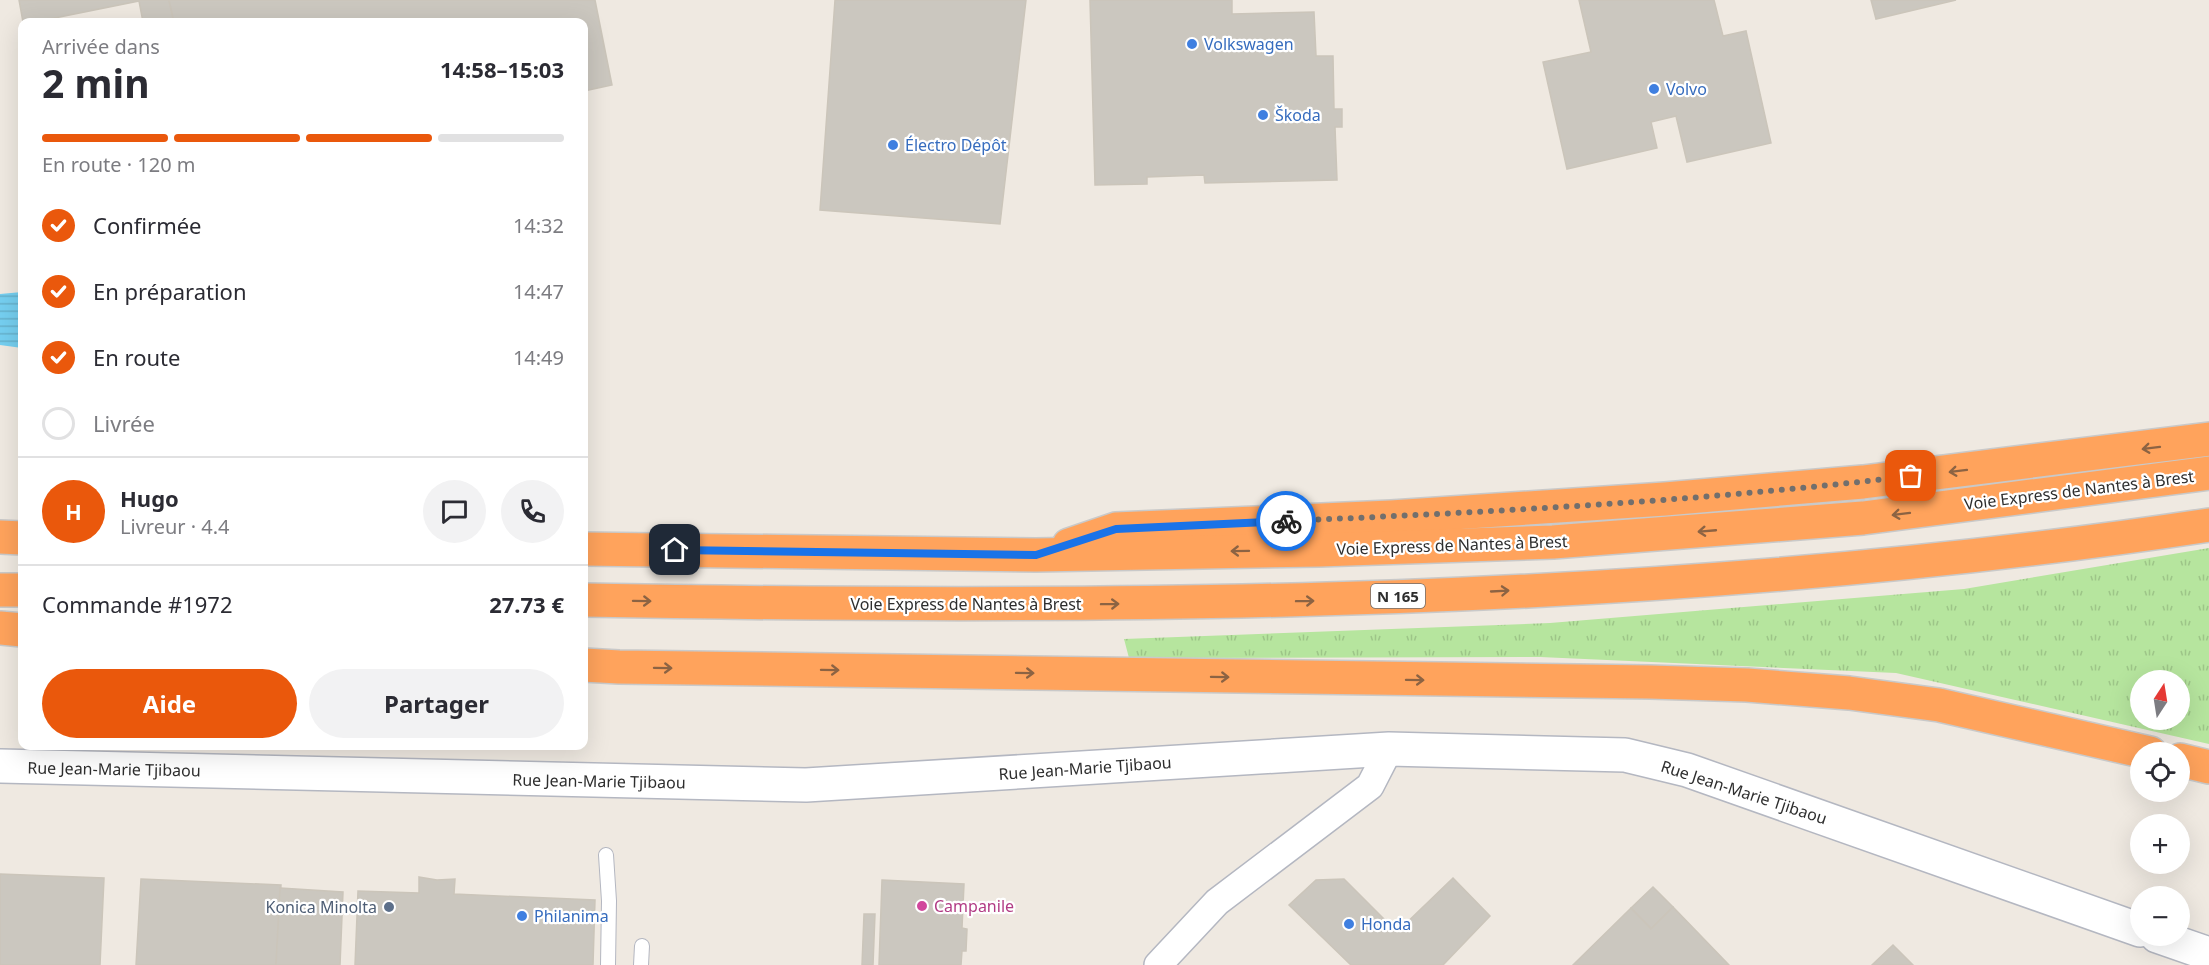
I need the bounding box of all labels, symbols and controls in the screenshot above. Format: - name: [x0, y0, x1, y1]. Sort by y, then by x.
- text: Arrivée dans: [42, 33, 160, 60]
- place label: Volkswagen: [1204, 33, 1294, 55]
- marker: Volkswagen: [1185, 37, 1199, 51]
- text: 14:58–15:03: [440, 54, 564, 84]
- text: 2 min: [42, 56, 149, 109]
- place label: Volvo: [1666, 78, 1707, 100]
- marker: Volvo: [1647, 82, 1661, 96]
- place label: Škoda: [1275, 104, 1321, 126]
- marker: Škoda: [1256, 108, 1270, 122]
- place label: Électro Dépôt: [905, 134, 1007, 156]
- marker: Électro Dépôt: [886, 138, 900, 152]
- text: En route · 120 m: [42, 151, 195, 178]
- icon: check: [42, 209, 75, 242]
- text: Confirmée: [93, 210, 202, 240]
- text: 14:32: [513, 212, 564, 239]
- icon: check: [42, 275, 75, 308]
- text: En préparation: [93, 276, 247, 306]
- text: 14:47: [513, 278, 564, 305]
- icon: check: [42, 341, 75, 374]
- text: En route: [93, 342, 180, 372]
- text: 14:49: [513, 344, 564, 371]
- text: Livrée: [93, 408, 155, 438]
- one-way arrow: [2142, 442, 2162, 453]
- pin: [1885, 450, 1936, 501]
- icon: bag: [1894, 459, 1927, 492]
- street label: Voie Express de Nantes à Brest: [1963, 465, 2195, 515]
- one-way arrow: [1948, 466, 1968, 477]
- button: chat: [423, 480, 486, 543]
- button: phone: [501, 480, 564, 543]
- text: Hugo: [120, 483, 179, 513]
- courier: [1256, 491, 1316, 551]
- text: H: [65, 496, 82, 526]
- icon: bike: [1270, 505, 1303, 538]
- one-way arrow: [1892, 508, 1912, 519]
- text: Livreur · 4.4: [120, 513, 230, 540]
- pin: [649, 524, 700, 575]
- one-way arrow: [1698, 526, 1717, 537]
- street label: Voie Express de Nantes à Brest: [1336, 530, 1568, 560]
- icon: home: [658, 533, 691, 566]
- one-way arrow: [1230, 545, 1250, 557]
- road number: N 165: [1371, 584, 1425, 608]
- one-way arrow: [1489, 586, 1509, 597]
- text: Commande #1972: [42, 589, 233, 619]
- text: 27.73 €: [489, 589, 564, 619]
- street label: Voie Express de Nantes à Brest: [850, 593, 1082, 615]
- one-way arrow: [631, 595, 651, 607]
- one-way arrow: [1294, 595, 1314, 607]
- one-way arrow: [1099, 598, 1119, 610]
- one-way arrow: [652, 662, 672, 674]
- one-way arrow: [820, 664, 840, 676]
- one-way arrow: [1015, 668, 1035, 679]
- button: Aide: [42, 669, 297, 738]
- button: Partager: [309, 669, 564, 738]
- north arrow: [2130, 670, 2190, 730]
- map controls: [2130, 670, 2190, 946]
- one-way arrow: [1210, 671, 1230, 683]
- one-way arrow: [1405, 674, 1425, 686]
- button: locate: [2130, 742, 2190, 802]
- street label: Rue Jean-Marie Tjibaou: [998, 751, 1172, 785]
- street label: Rue Jean-Marie Tjibaou: [1658, 755, 1830, 829]
- street label: Rue Jean-Marie Tjibaou: [27, 756, 201, 782]
- street label: Rue Jean-Marie Tjibaou: [512, 768, 686, 794]
- button: +: [2130, 814, 2190, 874]
- button: −: [2130, 886, 2190, 946]
- place label: Campanile: [934, 895, 1014, 917]
- place label: Konica Minolta: [265, 896, 377, 918]
- marker: Campanile: [915, 899, 929, 913]
- marker: Konica Minolta: [382, 900, 396, 914]
- place label: Philanima: [534, 905, 609, 927]
- marker: Philanima: [515, 909, 529, 923]
- place label: Honda: [1361, 913, 1411, 935]
- marker: Honda: [1342, 917, 1356, 931]

